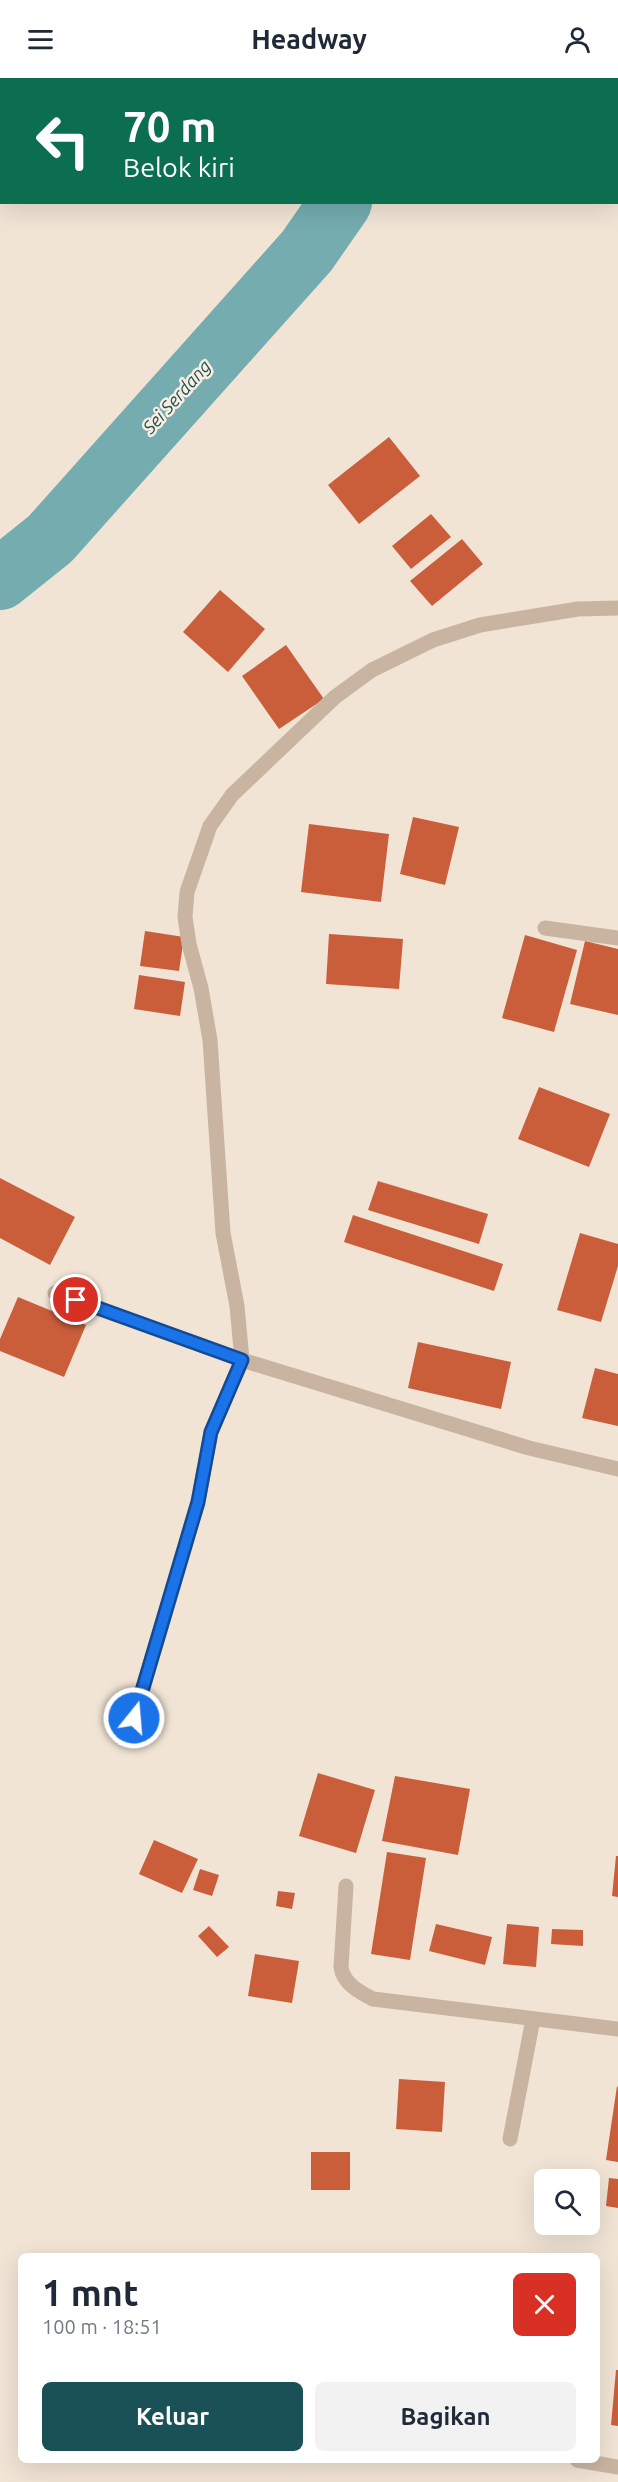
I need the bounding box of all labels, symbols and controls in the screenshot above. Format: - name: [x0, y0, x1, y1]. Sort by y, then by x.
- icon: menu: [24, 23, 57, 56]
- icon: person: [561, 23, 594, 56]
- text: Headway: [251, 24, 367, 54]
- icon: left: [24, 102, 102, 180]
- text: 70 m: [123, 103, 217, 150]
- text: Belok kiri: [123, 152, 235, 182]
- water label: Sei Serdang: [138, 356, 214, 438]
- pin: [50, 1274, 101, 1325]
- icon: arrive: [59, 1283, 92, 1316]
- position arrow: [102, 1686, 166, 1750]
- map controls: [534, 2169, 600, 2235]
- button: search: [534, 2169, 600, 2235]
- text: 1 mnt: [42, 2272, 138, 2313]
- button: close: [513, 2273, 576, 2336]
- text: 100 m · 18:51: [42, 2315, 162, 2338]
- button: Keluar: [42, 2382, 303, 2451]
- button: Bagikan: [315, 2382, 576, 2451]

